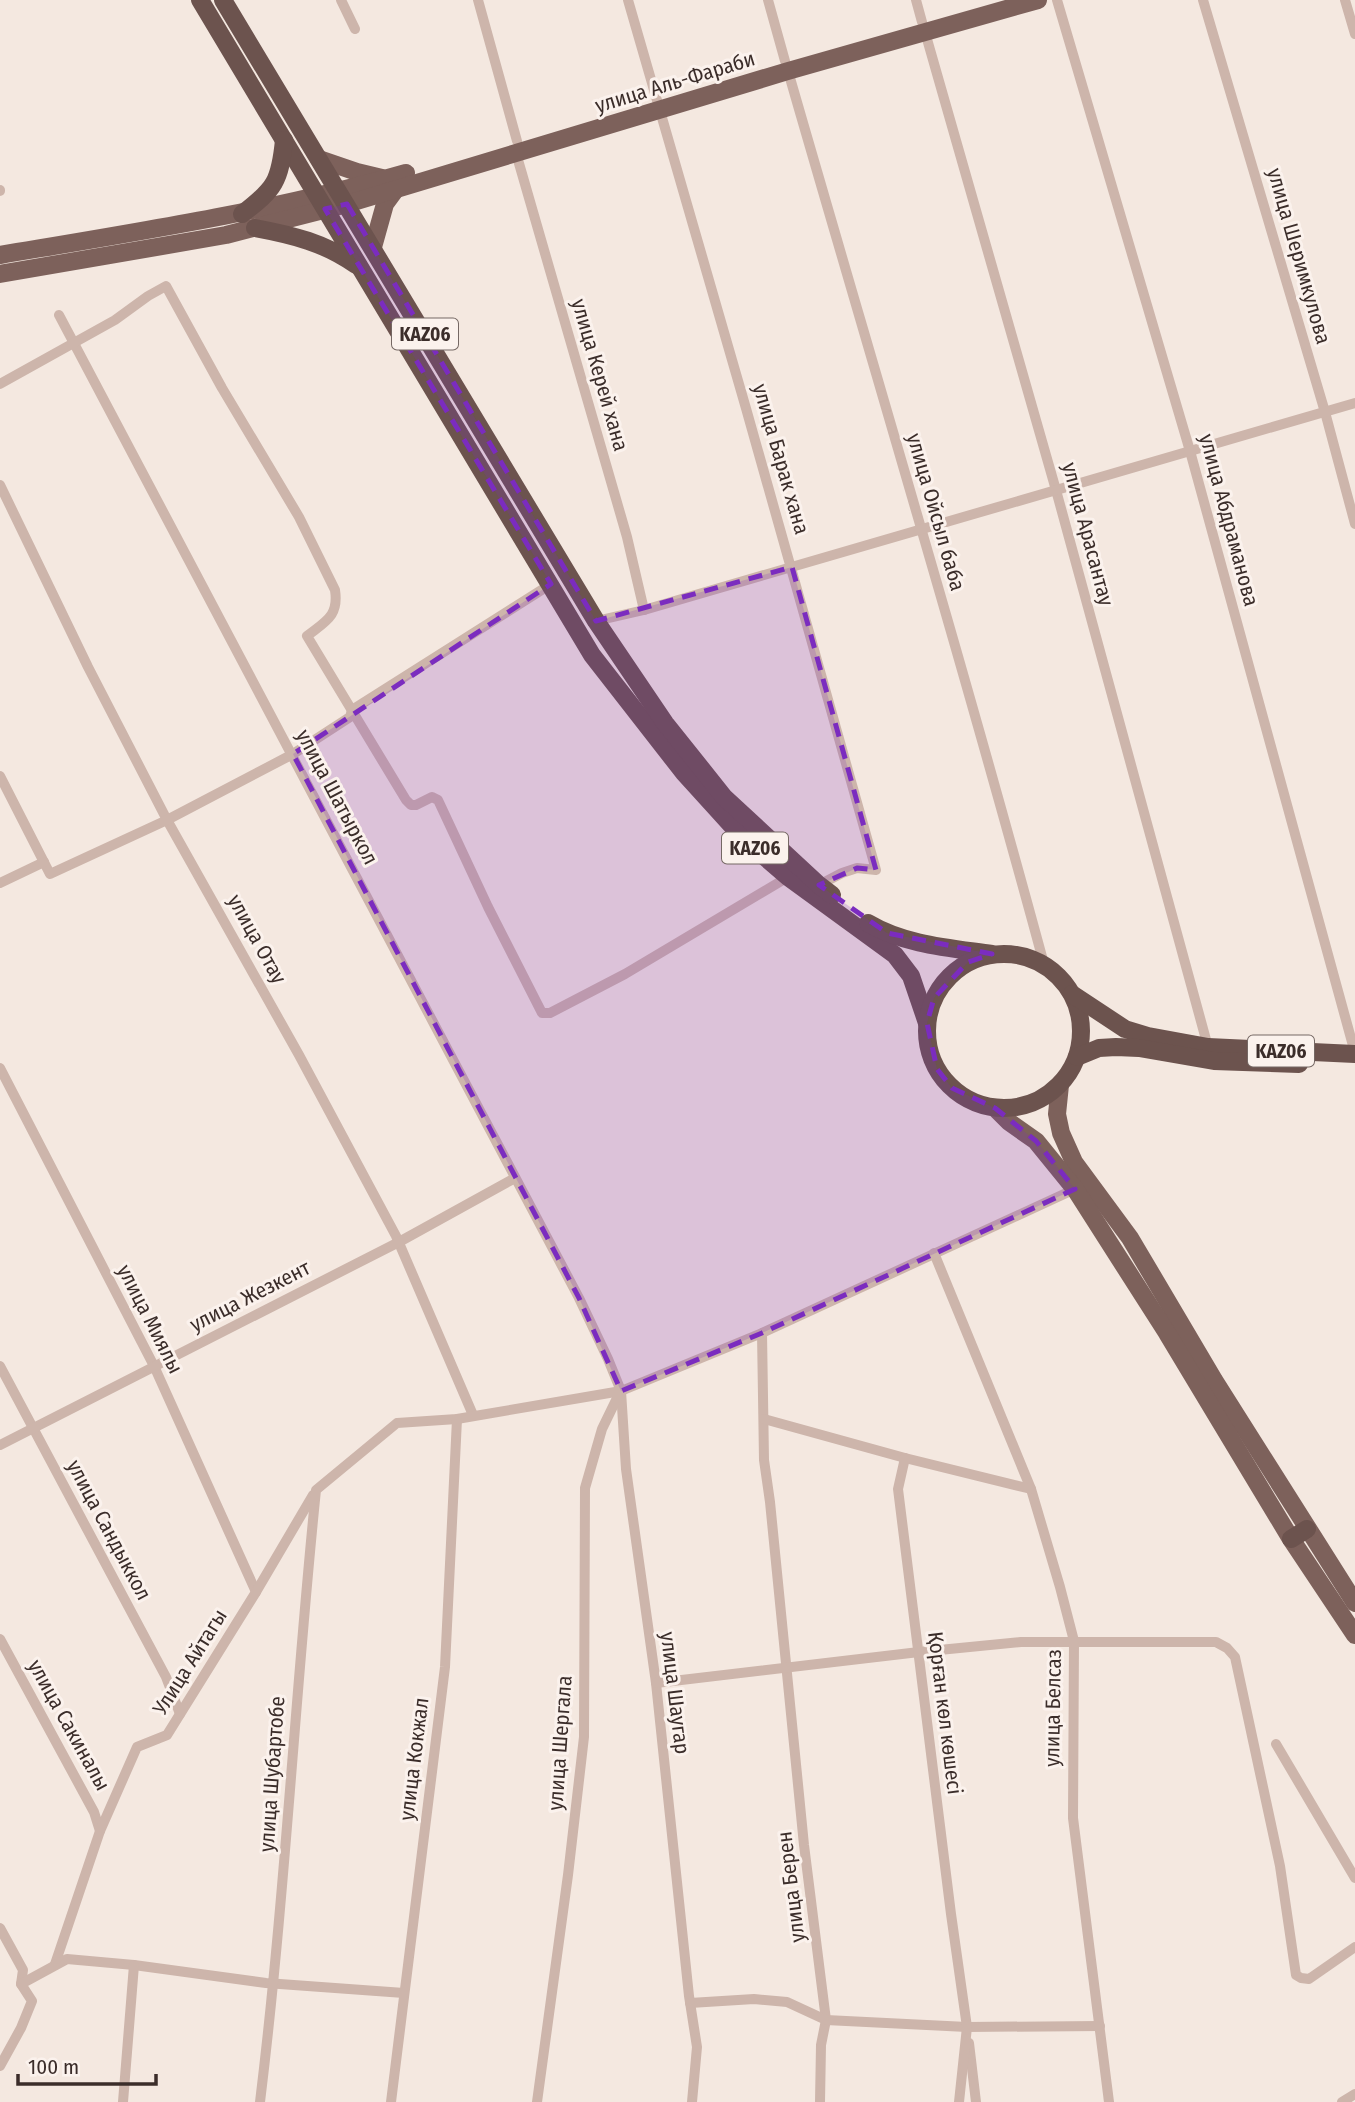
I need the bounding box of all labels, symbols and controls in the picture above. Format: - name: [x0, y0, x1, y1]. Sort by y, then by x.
- street label: улица Аль-Фараби: [592, 45, 758, 119]
- street label: улица Шеримкулова: [1261, 165, 1337, 347]
- street label: улица Керей хана: [566, 296, 634, 454]
- road number: KАZ06: [392, 318, 458, 350]
- street label: улица Барак хана: [747, 381, 815, 537]
- street label: улица Ойсыл баба: [901, 430, 971, 594]
- street label: улица Абдраманова: [1194, 431, 1264, 609]
- street label: улица Арасантау: [1056, 460, 1120, 609]
- street label: улица Шатыркол: [290, 725, 384, 869]
- road number: KАZ06: [722, 832, 788, 863]
- street label: улица Отау: [222, 890, 292, 989]
- road number: KАZ06: [1248, 1036, 1314, 1066]
- street label: улица Жезкент: [185, 1254, 315, 1337]
- street label: улица Миялы: [111, 1260, 189, 1378]
- street label: улица Сандыккол: [61, 1455, 157, 1605]
- street label: Улица Айтагы: [147, 1604, 233, 1721]
- street label: улица Шаугар: [655, 1630, 695, 1756]
- street label: Қорған көл көшесі: [922, 1630, 968, 1796]
- street label: улица Белсаз: [1039, 1649, 1067, 1767]
- street label: улица Сакиналы: [22, 1655, 116, 1795]
- street label: улица Шергала: [542, 1675, 578, 1811]
- street label: улица Шубартобе: [254, 1695, 290, 1853]
- street label: улица Кокжал: [394, 1696, 434, 1822]
- street label: улица Берен: [771, 1830, 811, 1944]
- scale bar: [18, 2042, 156, 2086]
- text: 100 m: [28, 2054, 79, 2080]

